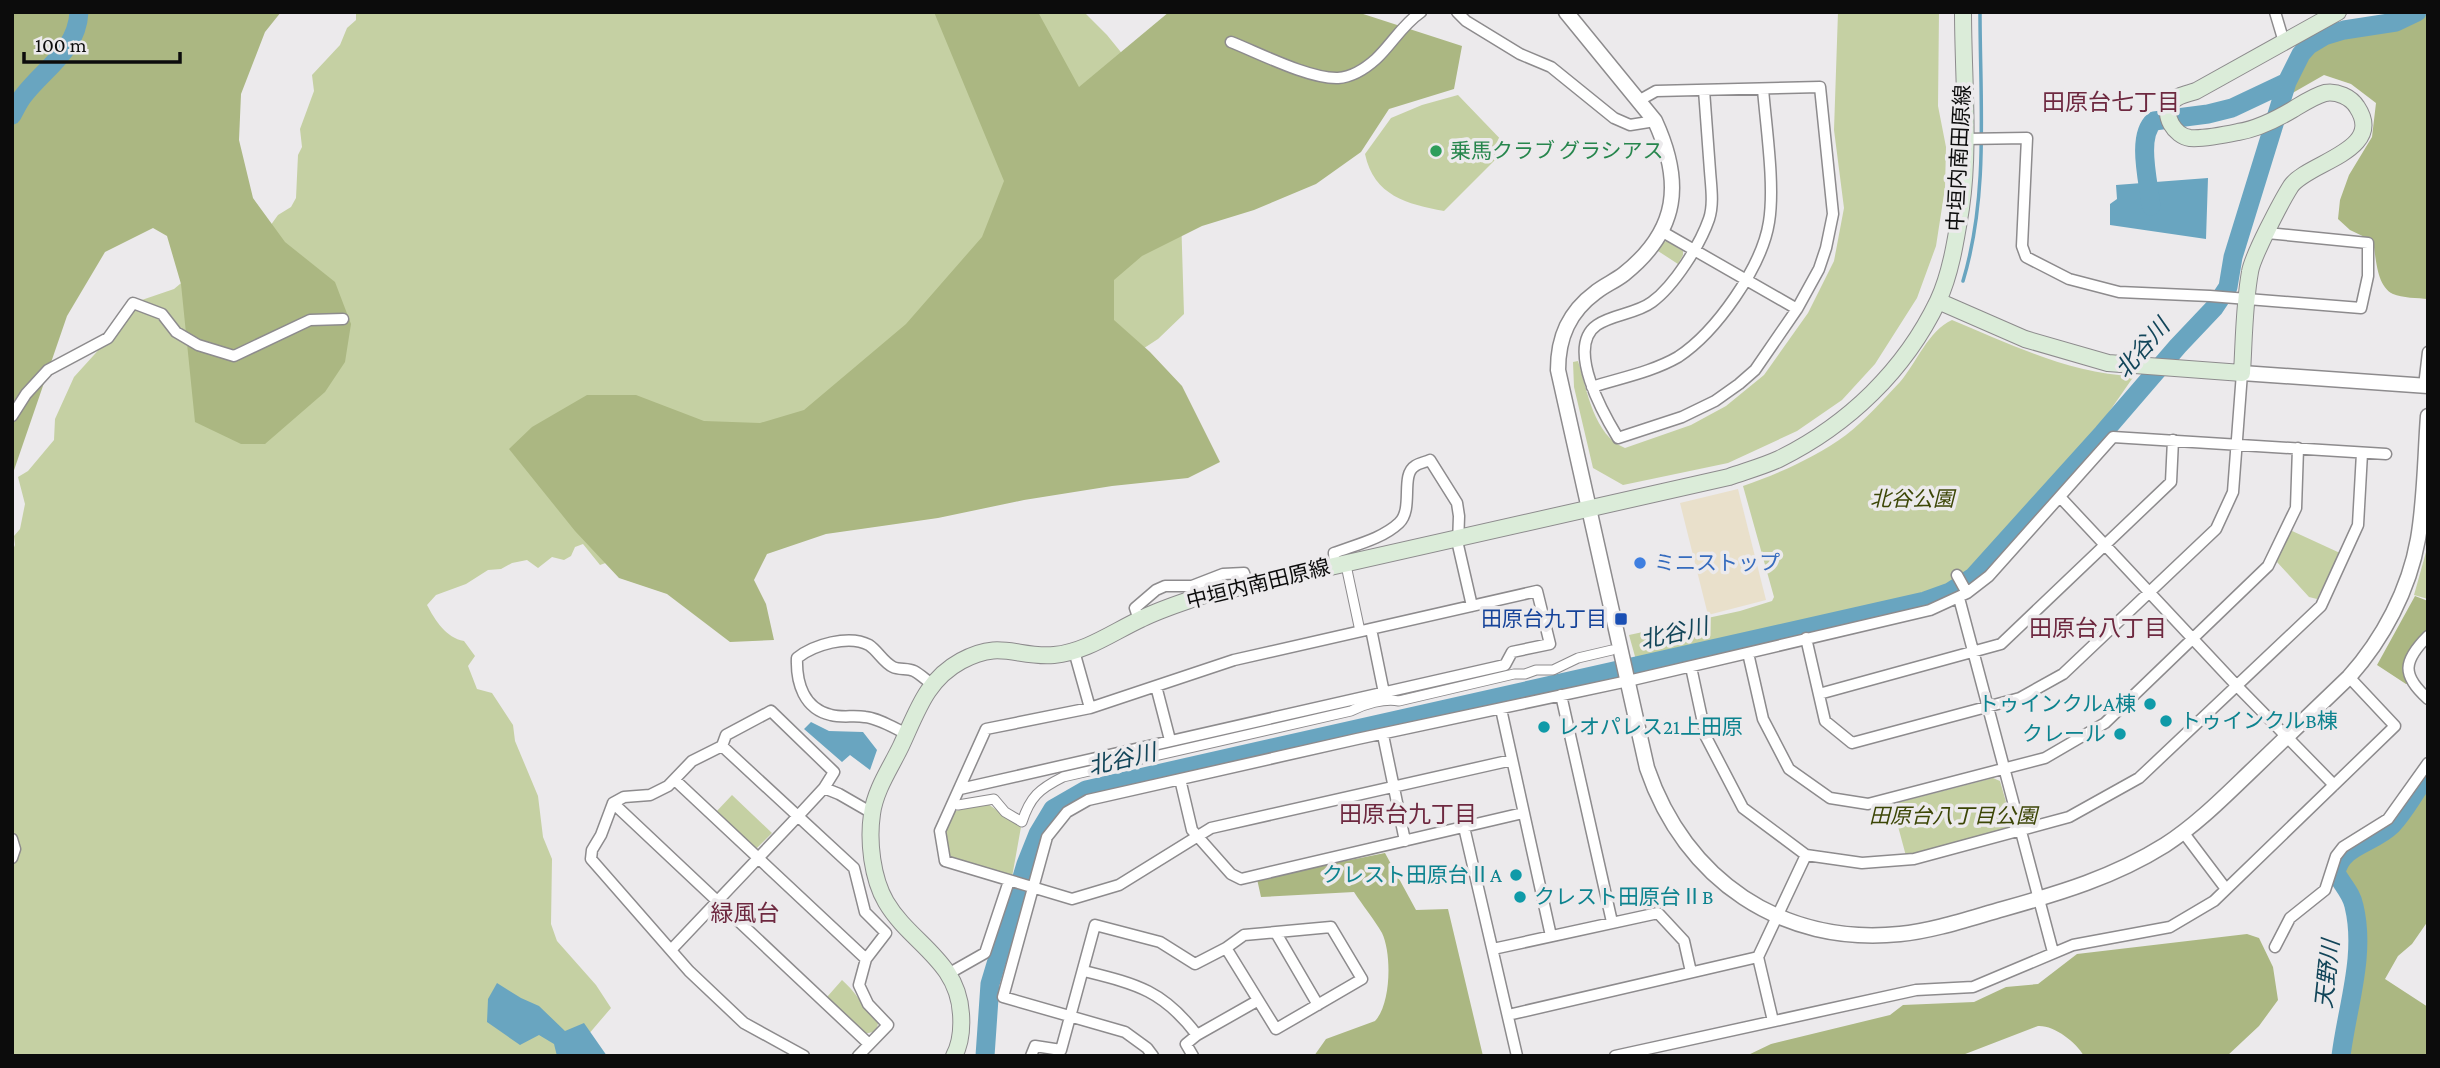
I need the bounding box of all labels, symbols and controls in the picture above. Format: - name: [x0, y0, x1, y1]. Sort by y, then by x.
- scale bar: [24, 21, 180, 65]
- text: 100 m: [35, 33, 87, 57]
- street label: 中垣内南田原線: [1943, 84, 1975, 232]
- district label: 田原台七丁目: [2042, 89, 2180, 115]
- place label: 乗馬クラブ グラシアス: [1450, 139, 1664, 163]
- marker: 乗馬クラブ グラシアス: [1428, 143, 1444, 159]
- water label: 北谷川: [2110, 311, 2176, 383]
- park label: 北谷公園: [1870, 487, 1957, 511]
- place label: ミニストップ: [1654, 551, 1780, 575]
- street label: 中垣内南田原線: [1184, 555, 1332, 613]
- marker: ミニストップ: [1632, 555, 1648, 571]
- place label: 田原台九丁目: [1481, 607, 1607, 631]
- marker: 田原台九丁目: [1613, 611, 1629, 627]
- water label: 北谷川: [1637, 612, 1713, 653]
- district label: 田原台八丁目: [2029, 615, 2167, 641]
- place label: トゥインクルA棟: [1978, 692, 2136, 716]
- marker: トゥインクルA棟: [2142, 696, 2158, 712]
- place label: トゥインクルB棟: [2180, 709, 2338, 733]
- marker: トゥインクルB棟: [2158, 713, 2174, 729]
- place label: レオパレス21上田原: [1558, 715, 1743, 739]
- marker: レオパレス21上田原: [1536, 719, 1552, 735]
- place label: クレール: [2022, 722, 2106, 746]
- marker: クレール: [2112, 726, 2128, 742]
- water label: 北谷川: [1085, 738, 1161, 779]
- district label: 田原台九丁目: [1339, 801, 1477, 827]
- park label: 田原台八丁目公園: [1869, 804, 2040, 828]
- place label: クレスト田原台ⅡA: [1322, 863, 1502, 887]
- marker: クレスト田原台ⅡA: [1508, 867, 1524, 883]
- place label: クレスト田原台ⅡB: [1534, 885, 1713, 909]
- marker: クレスト田原台ⅡB: [1512, 889, 1528, 905]
- district label: 緑風台: [711, 900, 780, 926]
- water label: 天野川: [2310, 935, 2344, 1010]

